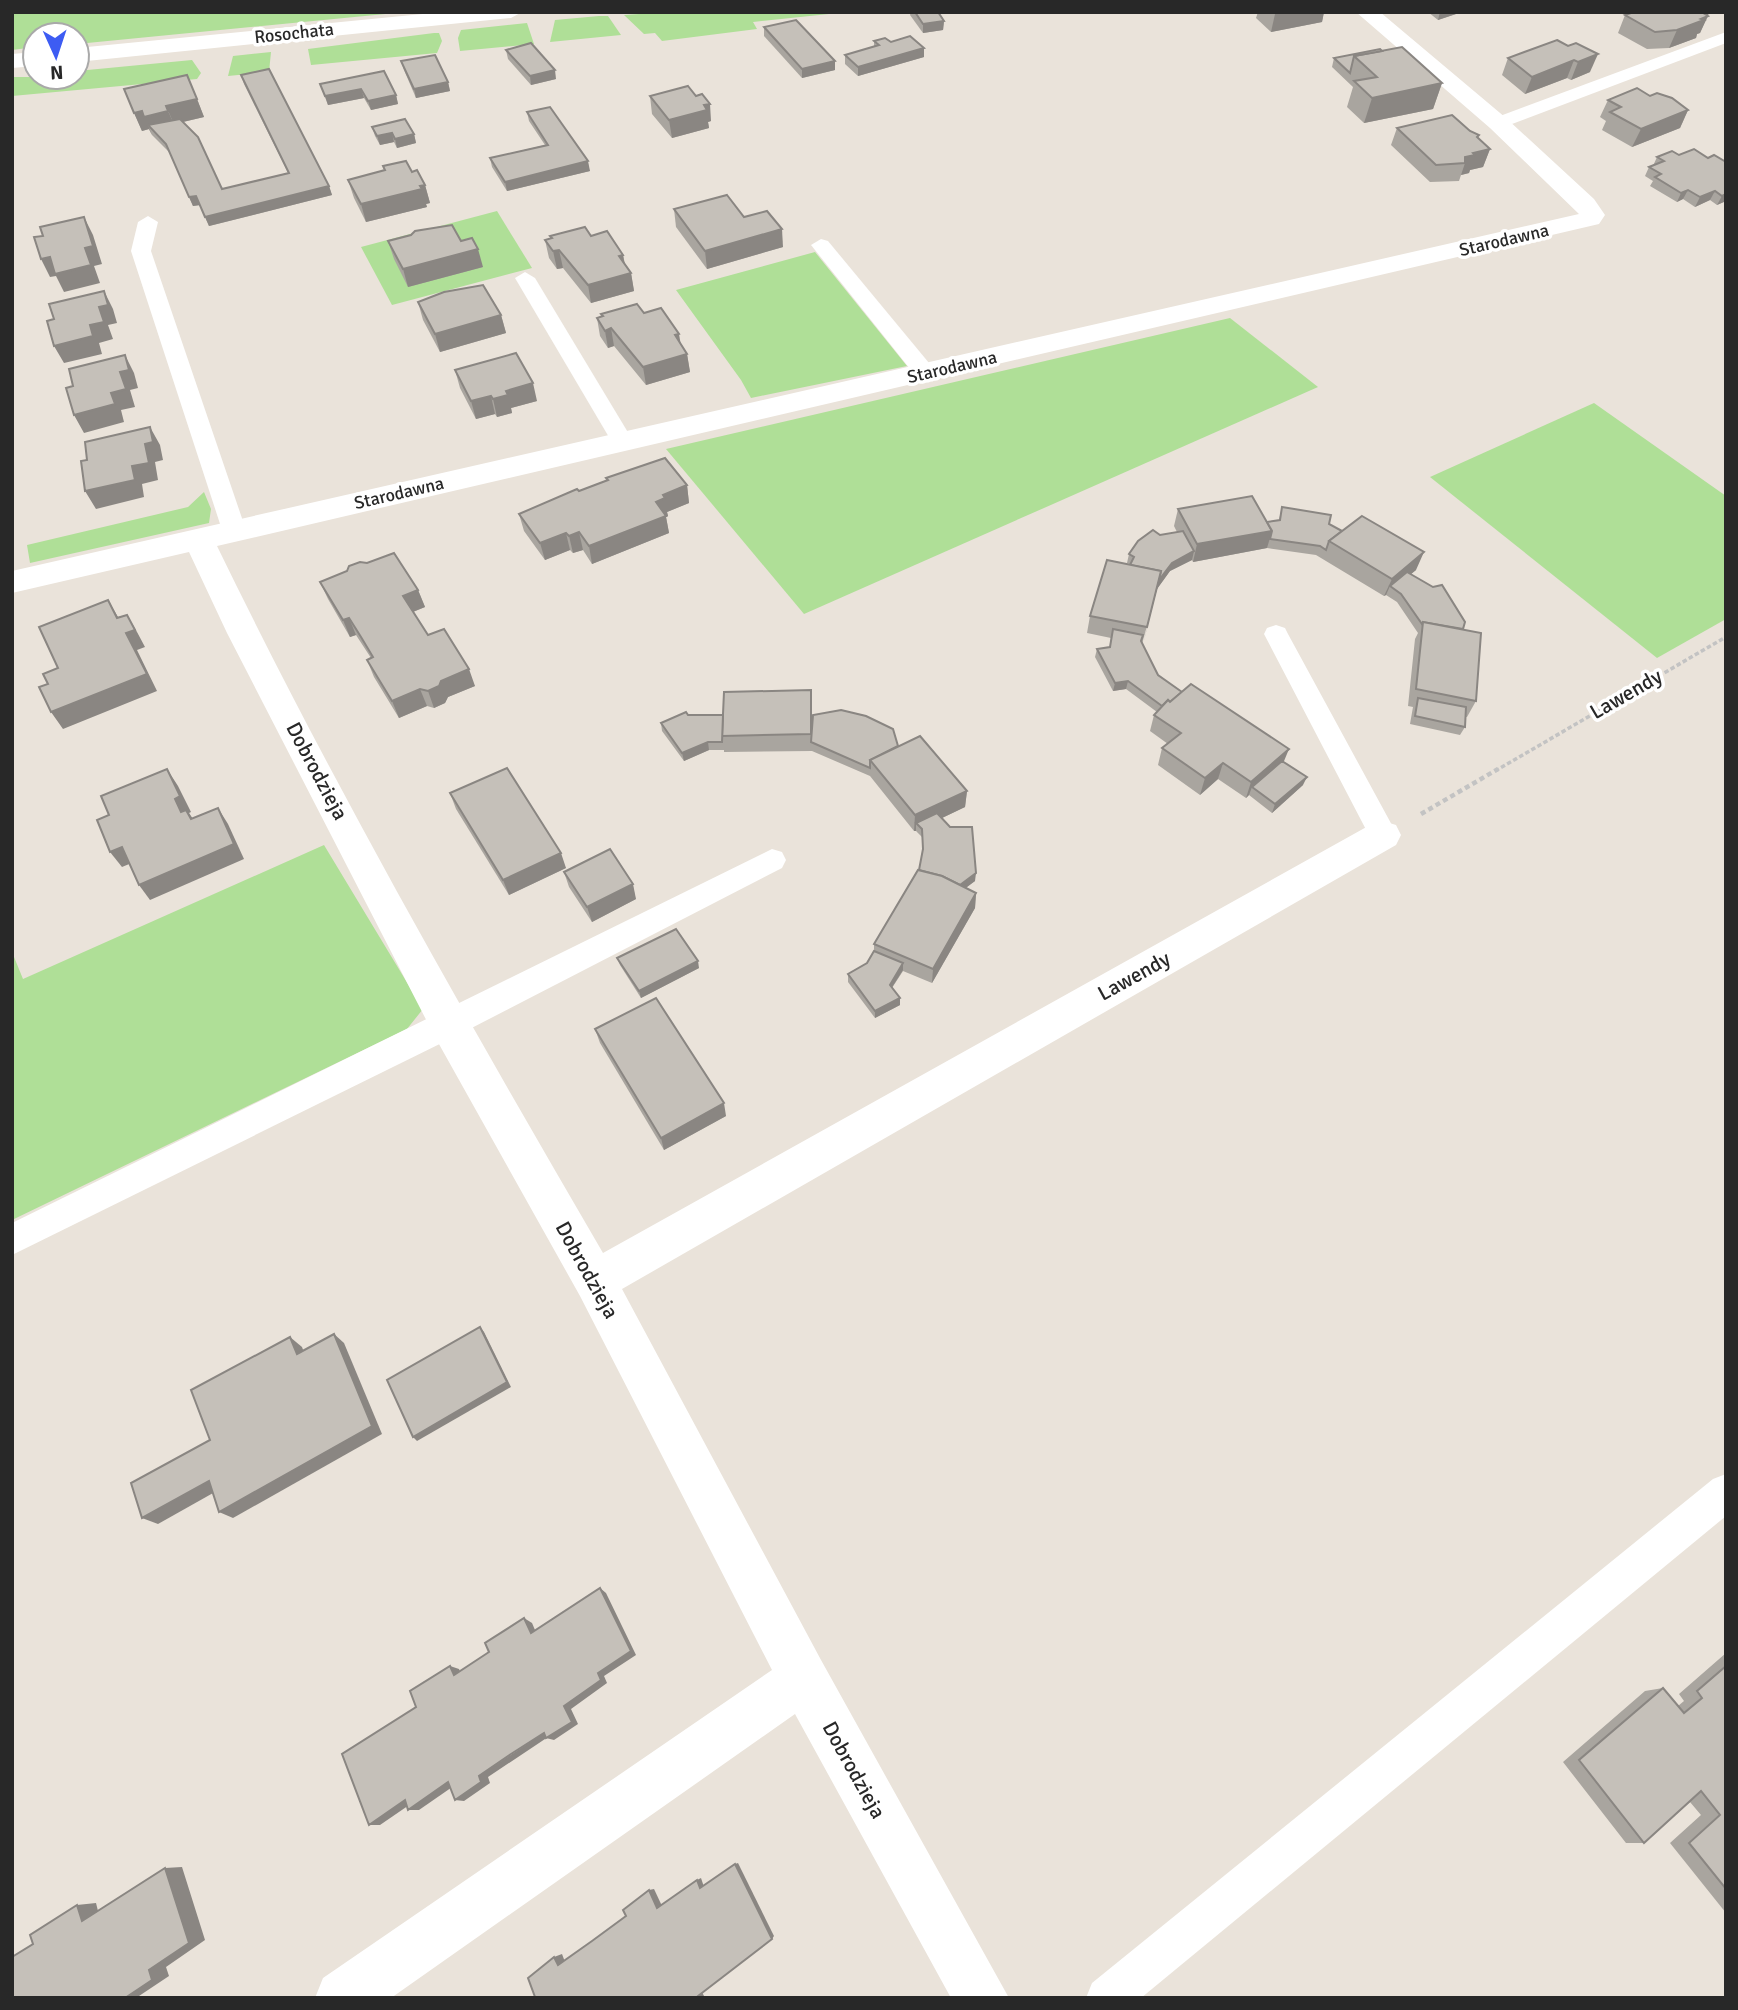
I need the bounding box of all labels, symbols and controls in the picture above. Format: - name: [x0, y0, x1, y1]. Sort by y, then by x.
- street label: Rosochata: [253, 18, 335, 48]
- north arrow: [21, 21, 91, 91]
- text: N: [50, 60, 64, 84]
- street label: Starodawna: [1457, 219, 1551, 261]
- street label: Starodawna: [905, 346, 999, 388]
- street label: Starodawna: [352, 472, 446, 514]
- street label: Lawendy: [1585, 663, 1667, 725]
- street label: Dobrodzieja: [280, 718, 354, 824]
- street label: Lawendy: [1093, 945, 1175, 1007]
- street label: Dobrodzieja: [550, 1217, 624, 1323]
- street label: Dobrodzieja: [817, 1717, 891, 1823]

